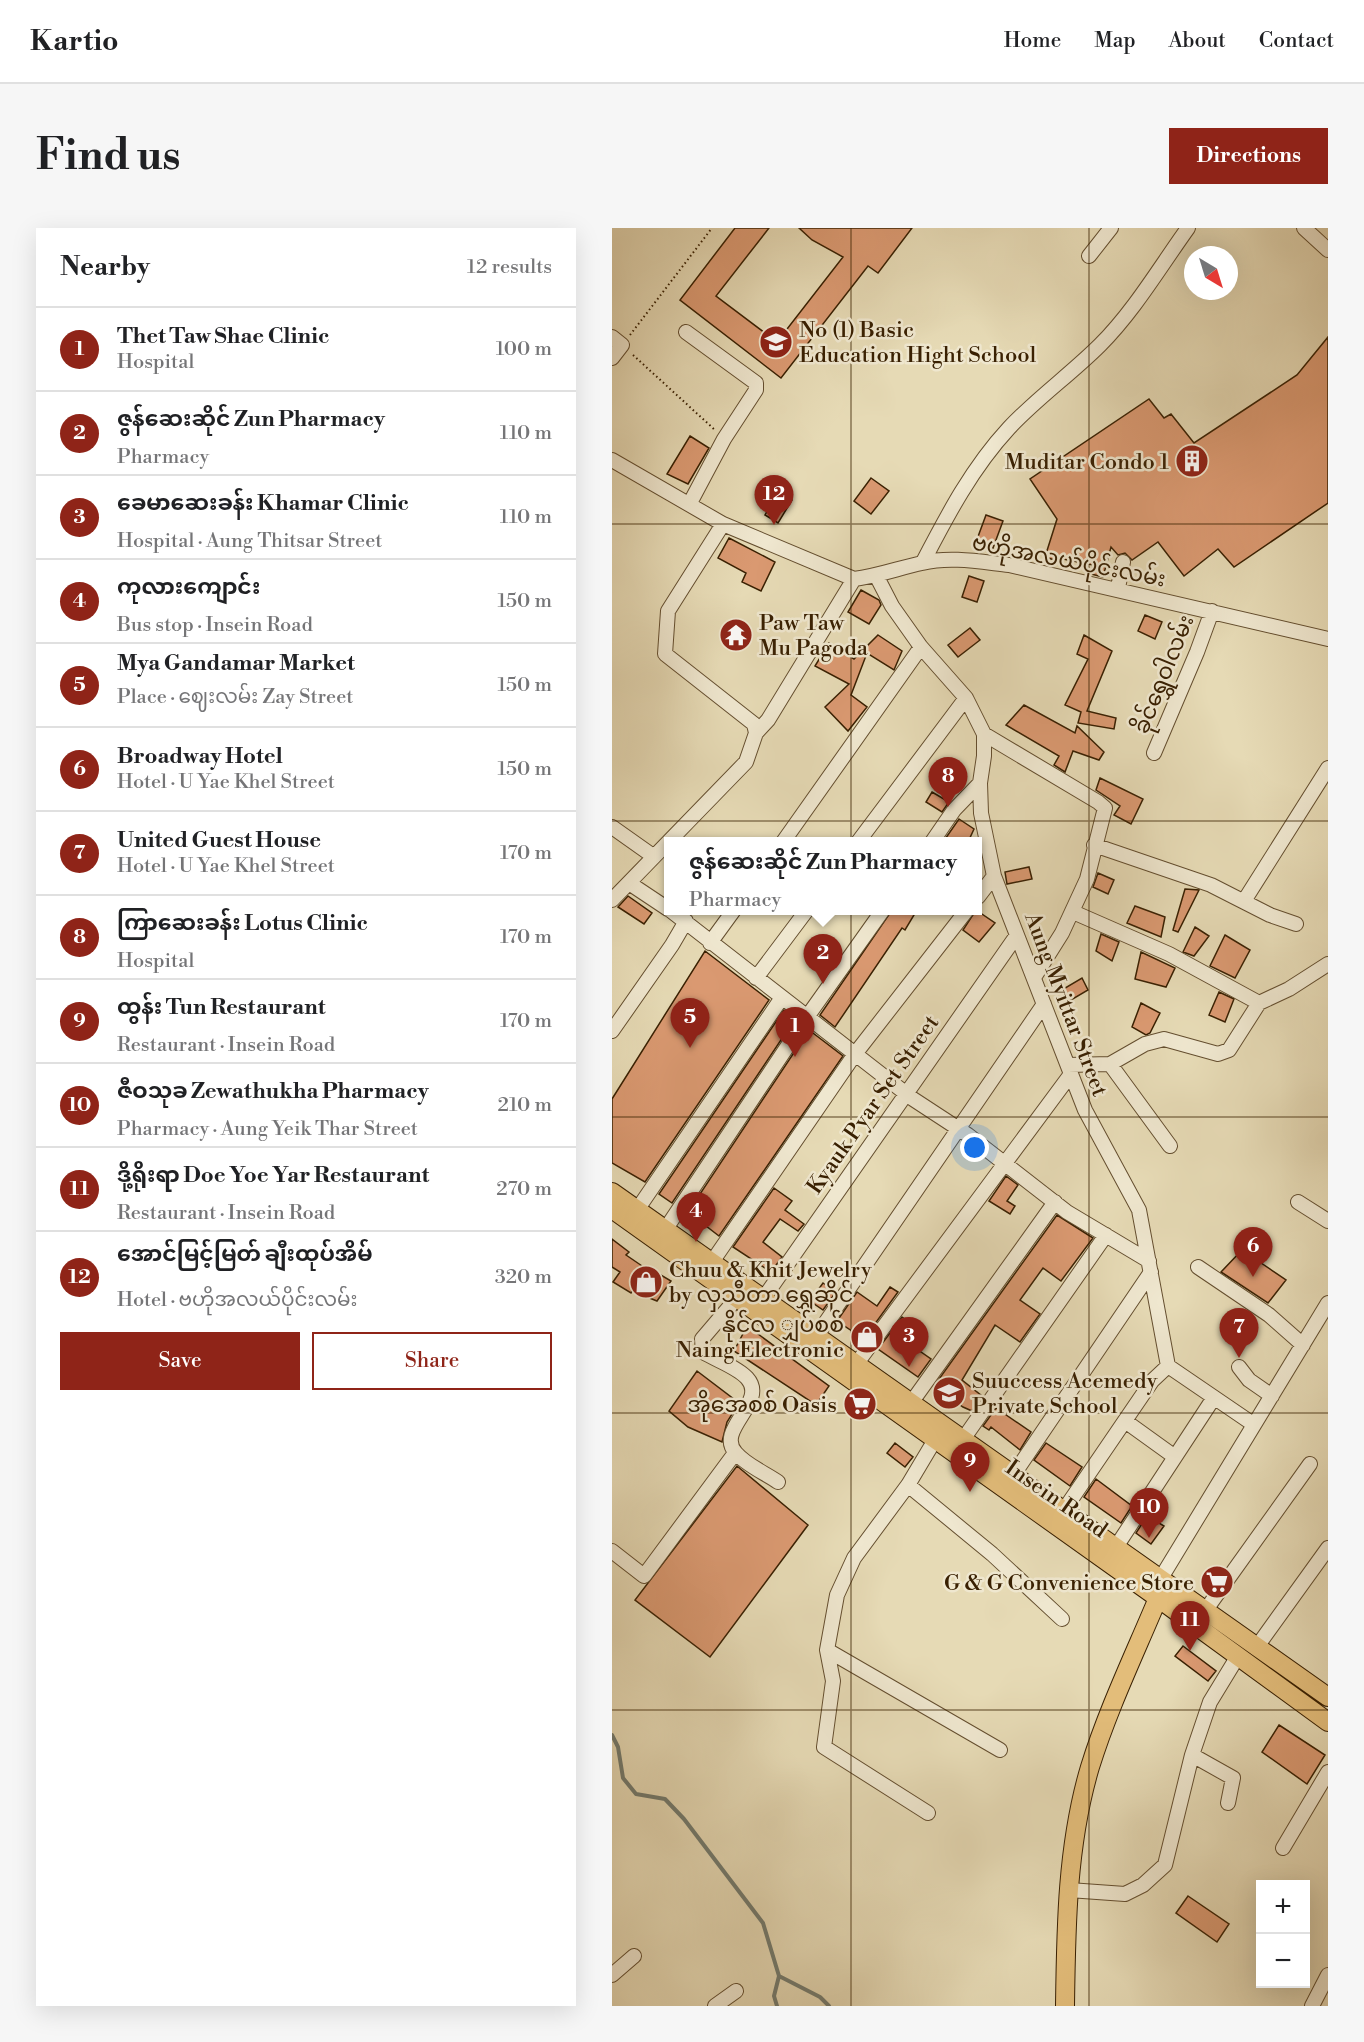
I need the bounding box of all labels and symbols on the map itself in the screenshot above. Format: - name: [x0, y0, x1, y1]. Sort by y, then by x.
- north arrow: [1184, 246, 1238, 300]
- place label: No (1) Basic Education Hight School: [799, 317, 1037, 369]
- school or university icon: No (1) Basic Education Hight School: [758, 324, 794, 360]
- building icon: Muditar Condo 1: [1174, 443, 1210, 479]
- place label: Muditar Condo 1: [1005, 449, 1170, 476]
- pin: 12: [754, 476, 794, 525]
- street label: ဗဟိုအလယ်ပိုင်းလမ်း: [969, 527, 1168, 596]
- place label: Paw Taw Mu Pagoda: [759, 610, 869, 662]
- street label: ခိုင်ရွှေဝါလမ်း: [1126, 610, 1203, 739]
- temple icon: Paw Taw Mu Pagoda: [718, 617, 754, 653]
- pin: 8: [928, 758, 968, 807]
- street label: Aung Myittar Street: [1018, 908, 1113, 1100]
- pin: 2: [804, 934, 842, 984]
- pin: 5: [670, 998, 710, 1048]
- pin: 1: [776, 1008, 814, 1057]
- street label: Kyauk Pyar Set Street: [801, 1010, 945, 1200]
- your location: [960, 1133, 989, 1162]
- pin: 4: [676, 1192, 716, 1242]
- pin: 6: [1234, 1228, 1272, 1277]
- place label: Chuu & Khit Jewelry by လှသီတာ ရွှေဆိုင်: [669, 1257, 872, 1312]
- shop icon: Chuu & Khit Jewelry by လှသီတာ ရွှေဆိုင်: [628, 1264, 664, 1300]
- pin: 7: [1220, 1308, 1258, 1358]
- place label: နိုင်လ ျှပ်စစ် Naing Electronic: [676, 1309, 844, 1364]
- pin: 3: [890, 1318, 928, 1367]
- shop icon: နိုင်လ ျှပ်စစ် Naing Electronic: [849, 1319, 885, 1355]
- place label: Suuccess Acemedy Private School: [972, 1368, 1158, 1420]
- school or university icon: Suuccess Acemedy Private School: [931, 1375, 967, 1411]
- supermarket icon: အိုအေစစ် Oasis: [842, 1386, 878, 1422]
- place label: အိုအေစစ် Oasis: [687, 1389, 837, 1422]
- pin: 9: [950, 1442, 990, 1492]
- street label: Insein Road: [1000, 1454, 1113, 1544]
- pin: 10: [1130, 1488, 1168, 1538]
- supermarket icon: G & G Convenience Store: [1199, 1564, 1235, 1600]
- place label: G & G Convenience Store: [944, 1570, 1194, 1597]
- pin: 11: [1170, 1602, 1210, 1651]

